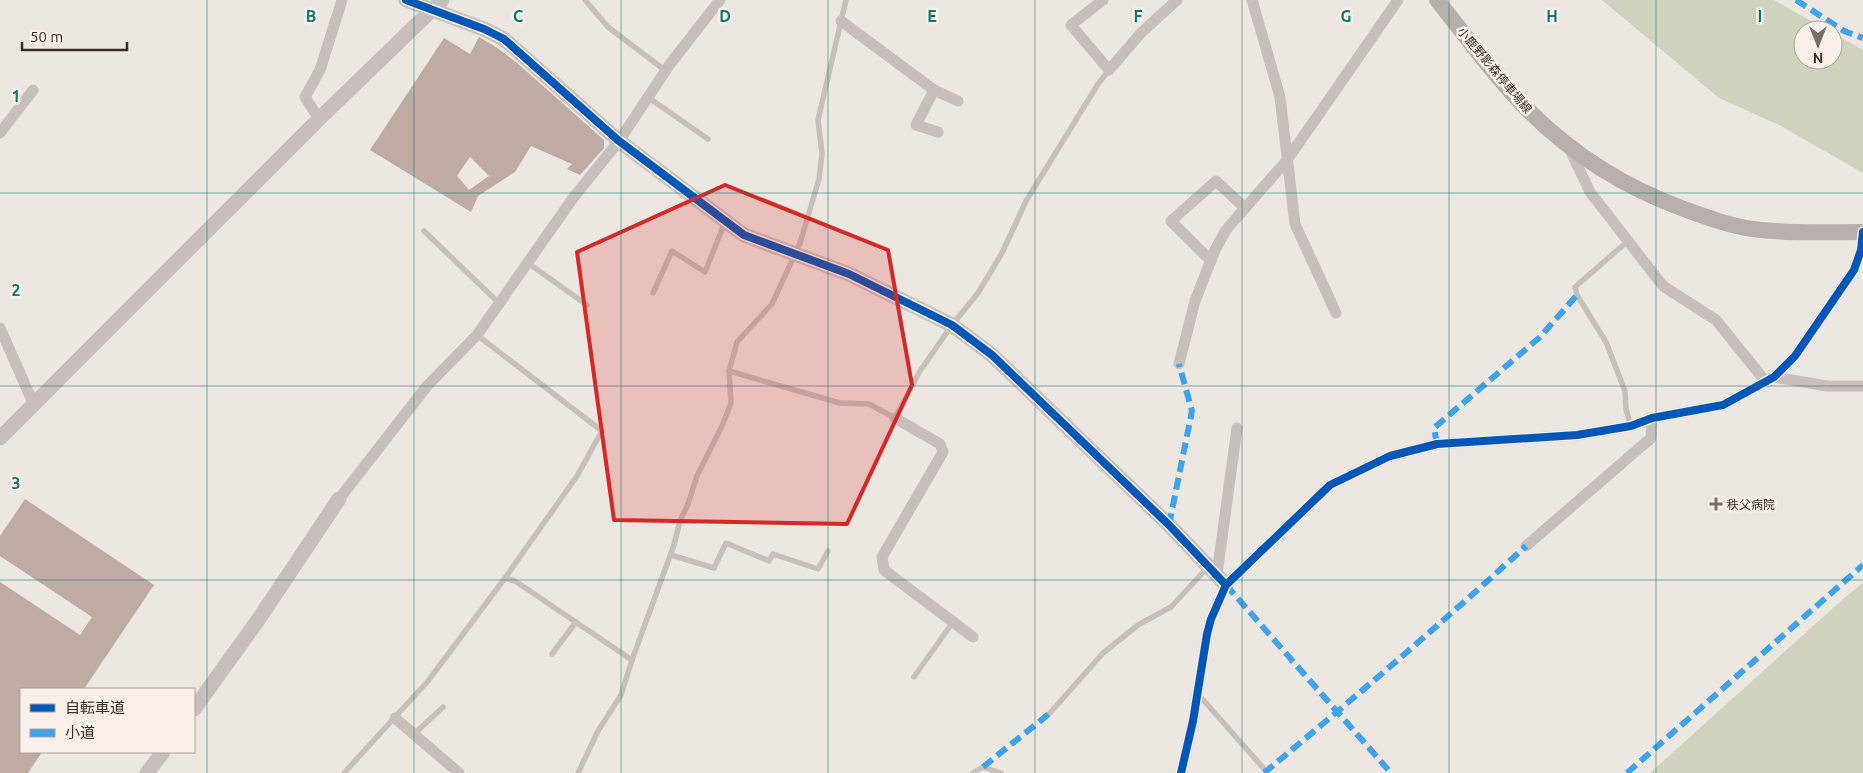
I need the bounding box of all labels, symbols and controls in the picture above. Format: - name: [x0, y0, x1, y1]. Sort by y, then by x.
- text: B: [306, 7, 316, 25]
- text: C: [513, 7, 523, 25]
- text: D: [719, 7, 731, 25]
- text: E: [927, 7, 937, 25]
- text: F: [1134, 7, 1143, 25]
- text: G: [1340, 7, 1352, 25]
- text: H: [1546, 7, 1558, 25]
- text: I: [1758, 7, 1762, 25]
- scale bar: [22, 20, 128, 52]
- north arrow: [1793, 20, 1843, 70]
- street label: 小鹿野影森停車場線: [1455, 24, 1535, 116]
- text: 50 m: [30, 28, 63, 45]
- text: N: [1813, 50, 1823, 66]
- text: 1: [11, 87, 21, 105]
- text: 2: [11, 281, 21, 299]
- text: 3: [11, 474, 21, 492]
- marker: 秩父病院: [1709, 497, 1723, 511]
- place label: 秩父病院: [1727, 498, 1775, 511]
- legend: [20, 688, 195, 753]
- text: 自転車道: [65, 699, 125, 716]
- text: 小道: [65, 724, 95, 741]

